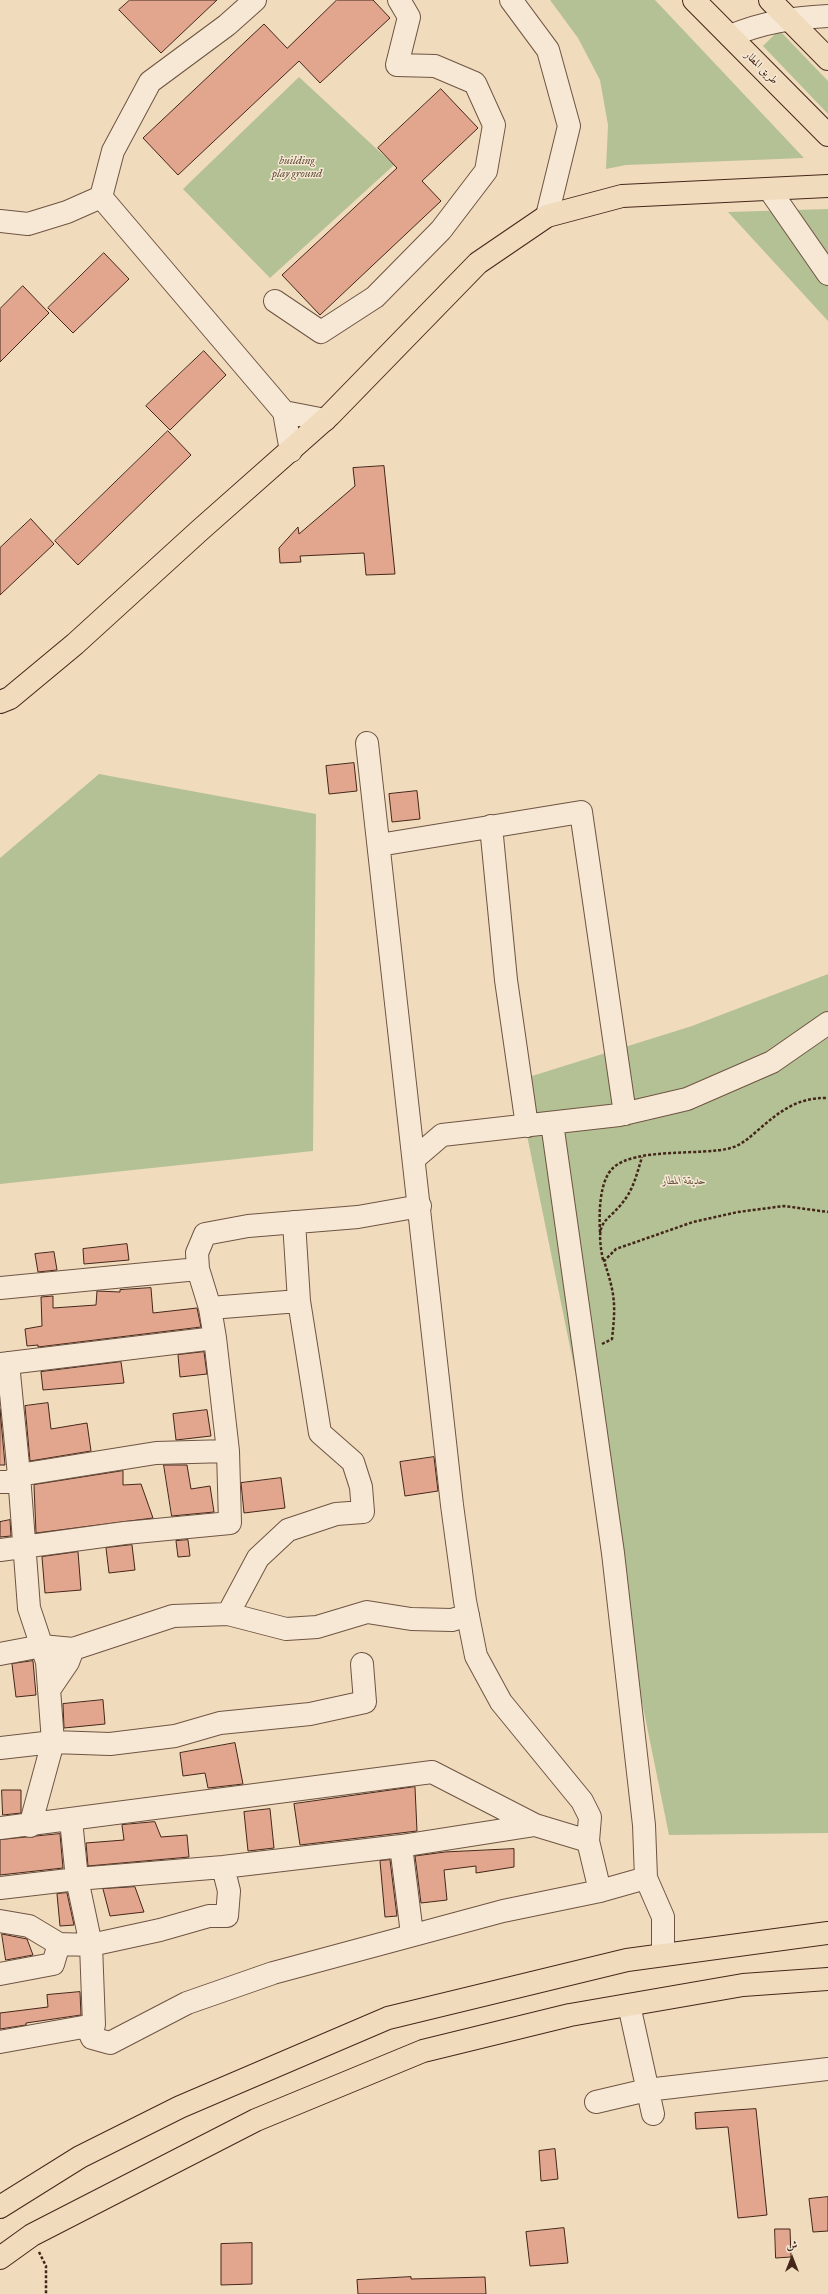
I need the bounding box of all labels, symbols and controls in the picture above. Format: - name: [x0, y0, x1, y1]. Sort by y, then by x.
- street label: طريق المطار: [742, 49, 780, 87]
- park label: building play ground: [272, 154, 322, 180]
- park label: حديقة المطار: [662, 1174, 706, 1188]
- north arrow: [772, 2238, 812, 2278]
- text: ش: [787, 2239, 797, 2252]

